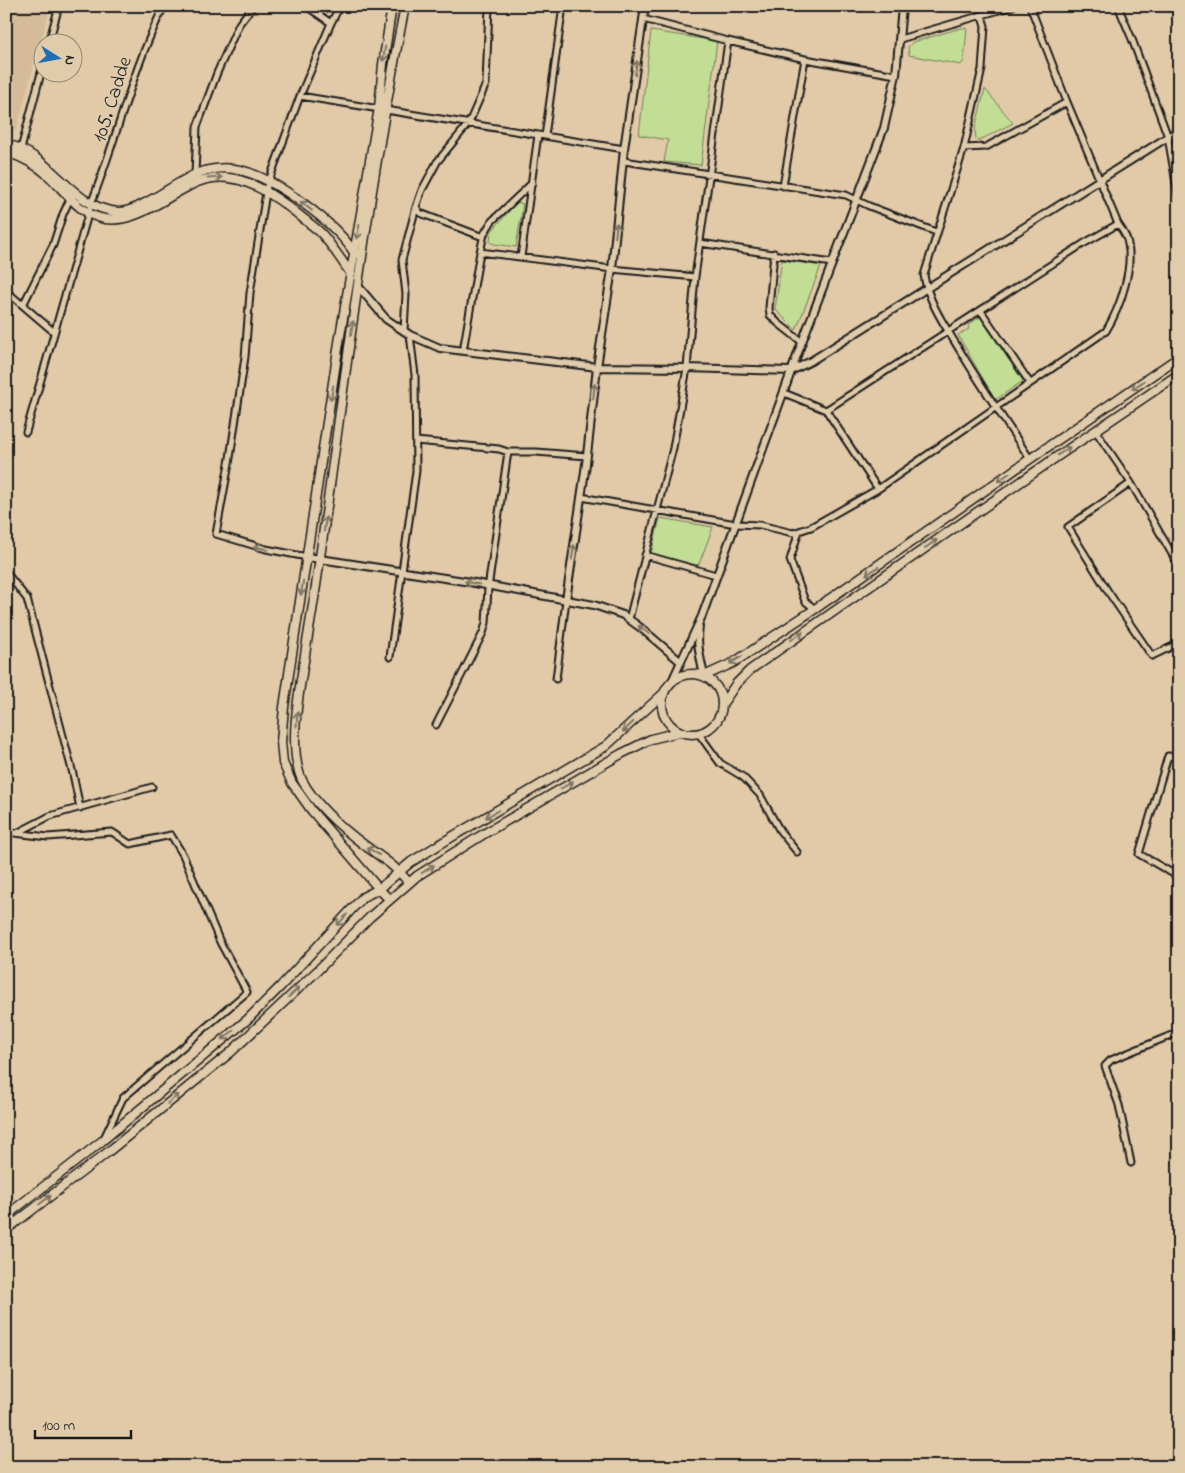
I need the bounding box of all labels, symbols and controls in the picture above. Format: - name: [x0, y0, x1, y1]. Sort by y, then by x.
- north arrow: [32, 32, 82, 82]
- one-way arrow: [379, 46, 389, 62]
- street label: 105. Cadde: [86, 53, 141, 146]
- text: N: [58, 54, 80, 67]
- one-way arrow: [631, 61, 641, 77]
- one-way arrow: [207, 174, 223, 183]
- one-way arrow: [299, 201, 312, 212]
- one-way arrow: [611, 222, 621, 238]
- one-way arrow: [352, 224, 362, 240]
- one-way arrow: [347, 320, 357, 336]
- one-way arrow: [1132, 380, 1146, 390]
- one-way arrow: [589, 383, 599, 399]
- one-way arrow: [326, 384, 336, 400]
- one-way arrow: [1057, 446, 1071, 456]
- one-way arrow: [998, 472, 1012, 482]
- one-way arrow: [320, 516, 330, 532]
- one-way arrow: [924, 539, 938, 549]
- one-way arrow: [253, 542, 269, 552]
- one-way arrow: [568, 544, 578, 560]
- one-way arrow: [865, 566, 879, 576]
- one-way arrow: [465, 577, 481, 587]
- one-way arrow: [297, 579, 307, 595]
- one-way arrow: [637, 625, 650, 636]
- one-way arrow: [790, 631, 804, 641]
- one-way arrow: [730, 656, 744, 666]
- one-way arrow: [292, 711, 301, 727]
- one-way arrow: [622, 721, 635, 733]
- one-way arrow: [559, 780, 573, 790]
- one-way arrow: [485, 809, 499, 819]
- one-way arrow: [366, 846, 380, 856]
- one-way arrow: [420, 864, 434, 874]
- one-way arrow: [337, 913, 348, 926]
- one-way arrow: [288, 986, 301, 998]
- one-way arrow: [222, 1030, 235, 1041]
- one-way arrow: [166, 1094, 179, 1105]
- one-way arrow: [38, 1195, 52, 1205]
- scale bar: [35, 1408, 131, 1440]
- text: 100 m: [42, 1415, 75, 1437]

